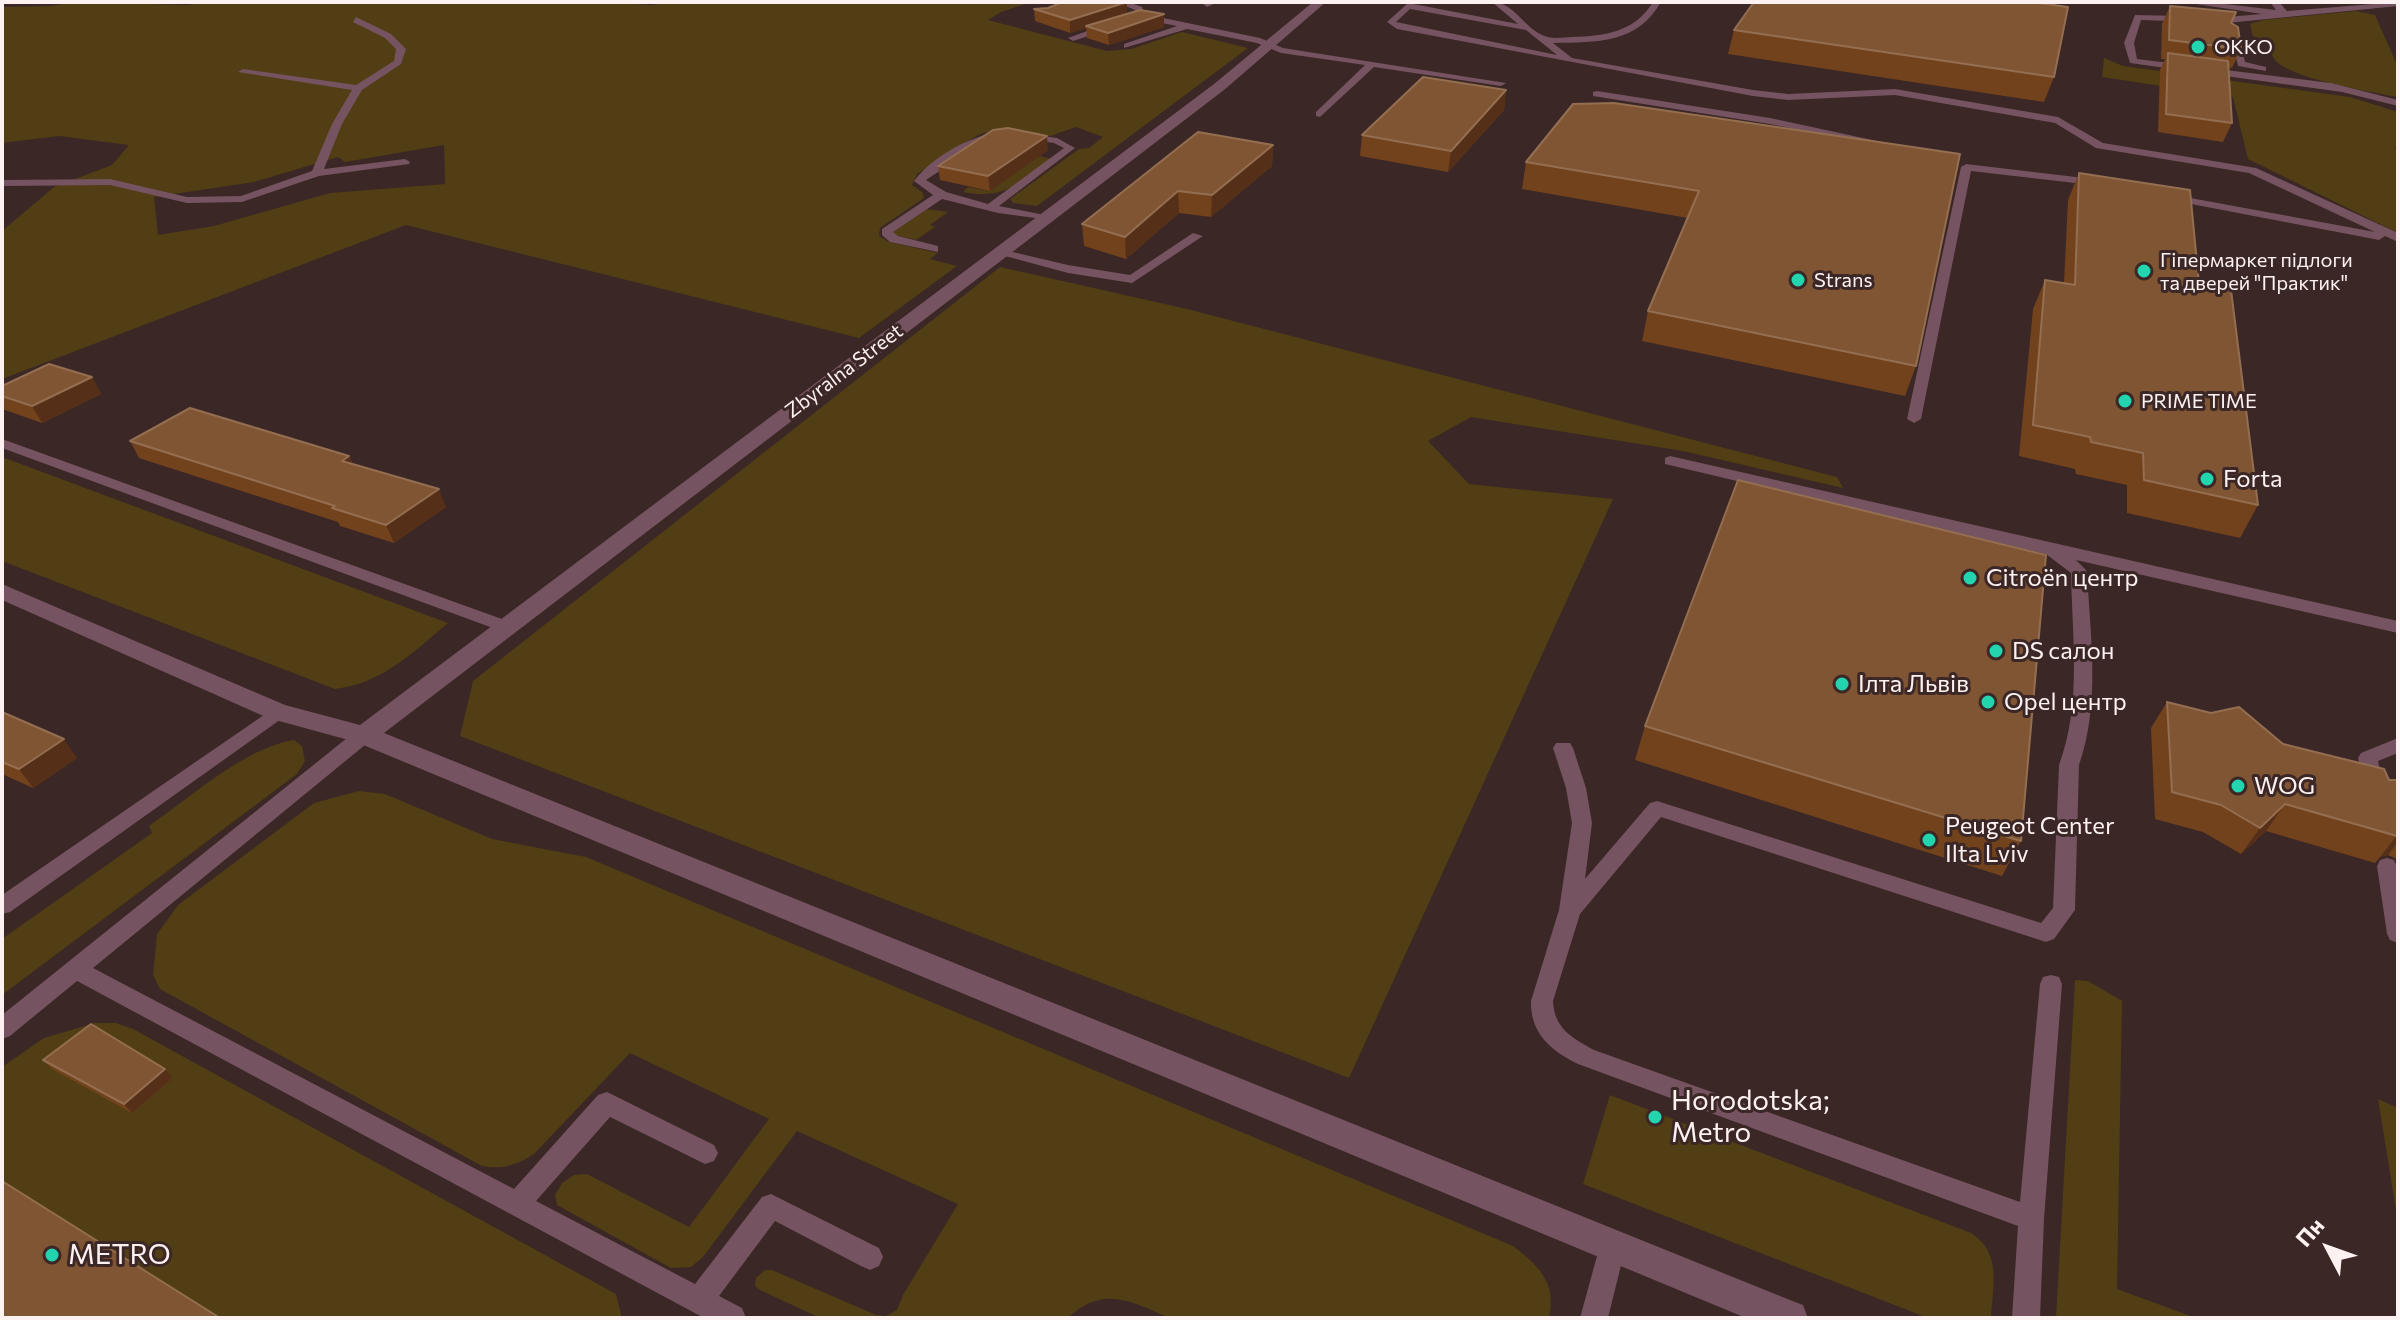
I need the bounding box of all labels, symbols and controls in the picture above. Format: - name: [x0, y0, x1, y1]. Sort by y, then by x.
- place label: OKKO: [2214, 35, 2273, 59]
- marker: OKKO: [2189, 38, 2207, 56]
- place label: Гіпермаркет підлоги та дверей "Практик": [2160, 248, 2353, 295]
- marker: Гіпермаркет підлоги та дверей "Практик": [2135, 262, 2153, 280]
- place label: Strans: [1814, 268, 1873, 292]
- marker: Strans: [1789, 271, 1807, 289]
- street label: Zbyralna Street: [780, 319, 908, 423]
- place label: PRIME TIME: [2141, 389, 2257, 413]
- marker: PRIME TIME: [2116, 392, 2134, 410]
- place label: Forta: [2223, 465, 2283, 493]
- marker: Forta: [2198, 470, 2216, 488]
- place label: Citroën центр: [1986, 564, 2139, 592]
- marker: Citroën центр: [1961, 569, 1979, 587]
- place label: DS салон: [2012, 637, 2115, 665]
- marker: DS салон: [1987, 642, 2005, 660]
- place label: Ілта Львів: [1858, 670, 1969, 698]
- marker: Ілта Львів: [1833, 675, 1851, 693]
- place label: Opel центр: [2004, 688, 2127, 716]
- marker: Opel центр: [1979, 693, 1997, 711]
- place label: WOG: [2254, 772, 2315, 800]
- marker: WOG: [2229, 777, 2247, 795]
- place label: Peugeot Center Ilta Lviv: [1945, 812, 2115, 868]
- marker: Peugeot Center Ilta Lviv: [1920, 831, 1938, 849]
- place label: Horodotska; Metro: [1671, 1084, 1829, 1150]
- marker: Horodotska; Metro: [1646, 1108, 1664, 1126]
- north arrow: [2288, 1208, 2368, 1288]
- text: Пн: [2290, 1212, 2329, 1252]
- place label: METRO: [68, 1238, 171, 1272]
- marker: METRO: [43, 1246, 61, 1264]

